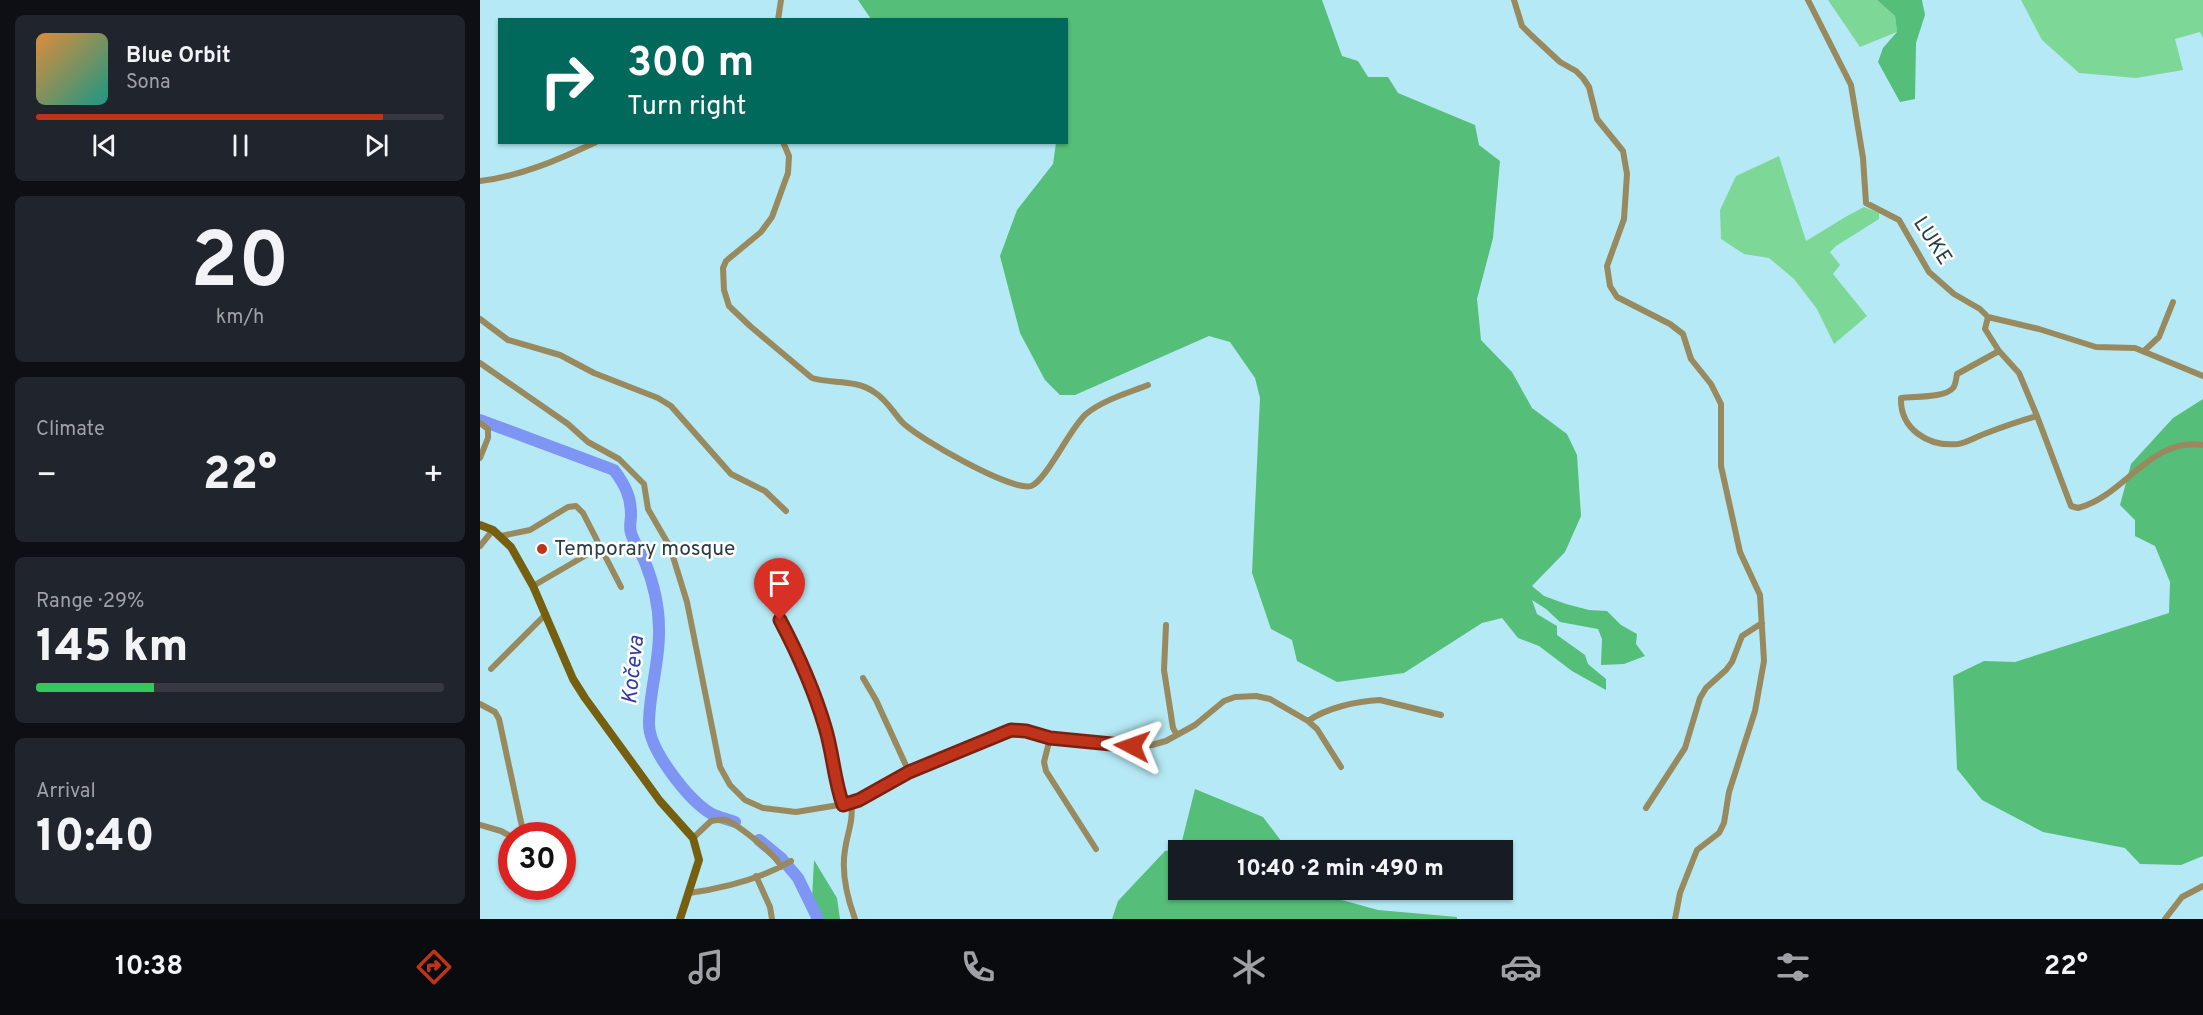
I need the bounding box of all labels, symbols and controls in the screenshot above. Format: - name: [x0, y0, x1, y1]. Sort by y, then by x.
- text: 300 m: [627, 38, 754, 91]
- icon: right: [528, 42, 606, 120]
- text: Blue Orbit: [126, 43, 231, 70]
- text: Sona: [126, 70, 171, 96]
- text: Turn right: [627, 90, 746, 124]
- icon: previous: [88, 129, 121, 162]
- icon: pause: [224, 129, 257, 162]
- icon: next: [360, 129, 393, 162]
- street label: LUKE: [1906, 212, 1958, 270]
- text: 20: [191, 216, 289, 315]
- text: km/h: [216, 305, 264, 331]
- text: Climate: [36, 417, 105, 443]
- text: 22°: [203, 448, 277, 505]
- text: −: [36, 456, 57, 498]
- text: +: [423, 456, 444, 498]
- place label: Temporary mosque: [554, 536, 735, 563]
- marker: Temporary mosque: [535, 542, 549, 556]
- pin: [754, 558, 805, 620]
- icon: arrive: [763, 567, 796, 600]
- text: Range · 29%: [36, 589, 144, 615]
- text: 145 km: [36, 620, 188, 677]
- water label: Kočeva: [617, 634, 651, 706]
- position arrow: [1100, 714, 1164, 778]
- text: Arrival: [36, 779, 96, 805]
- text: 10:40: [36, 810, 155, 867]
- speed limit sign: 30: [498, 822, 576, 900]
- text: 10:40 · 2 min · 490 m: [1237, 856, 1444, 883]
- icon: directions: [413, 946, 455, 988]
- icon: music: [685, 946, 727, 988]
- icon: phone: [957, 946, 999, 988]
- icon: climate: [1228, 946, 1270, 988]
- icon: car: [1500, 946, 1542, 988]
- icon: filters: [1772, 946, 1814, 988]
- text: 10:38: [115, 950, 183, 984]
- text: 22°: [2044, 950, 2088, 984]

